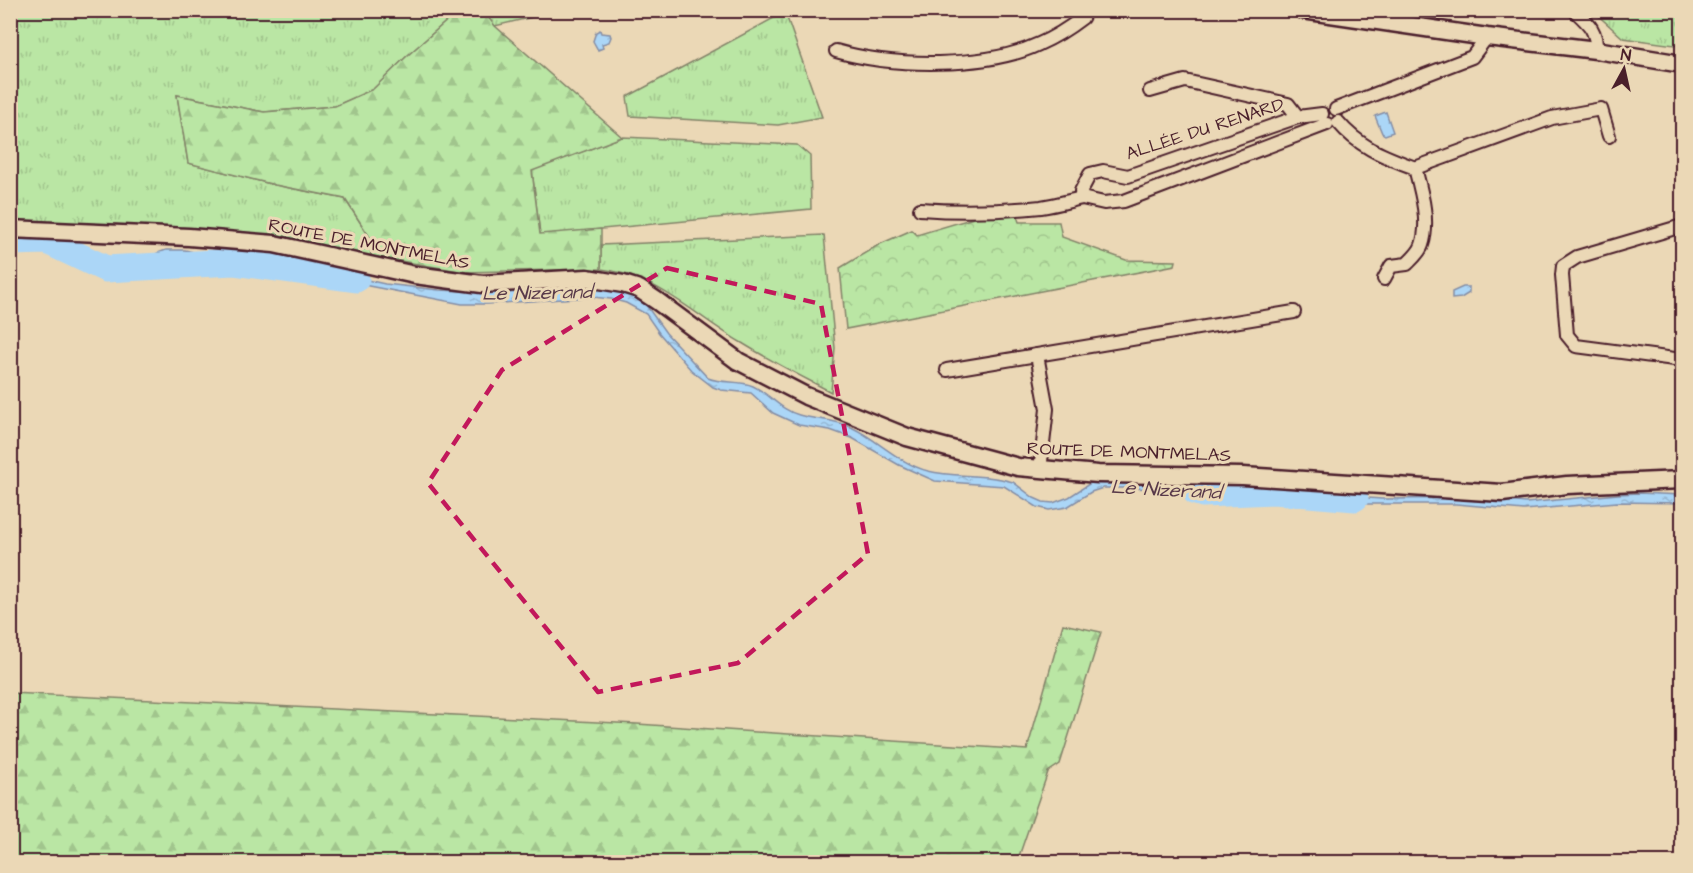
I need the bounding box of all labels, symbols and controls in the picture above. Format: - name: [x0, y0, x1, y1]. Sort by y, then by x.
- north arrow: [1594, 39, 1654, 99]
- text: N: [1619, 44, 1632, 67]
- street label: ALLÉE DU RENARD: [1123, 92, 1288, 166]
- street label: ROUTE DE MONTMELAS: [266, 212, 472, 276]
- water label: Le Nizerand: [482, 278, 596, 308]
- street label: ROUTE DE MONTMELAS: [1027, 436, 1231, 468]
- water label: Le Nizerand: [1110, 473, 1226, 507]

